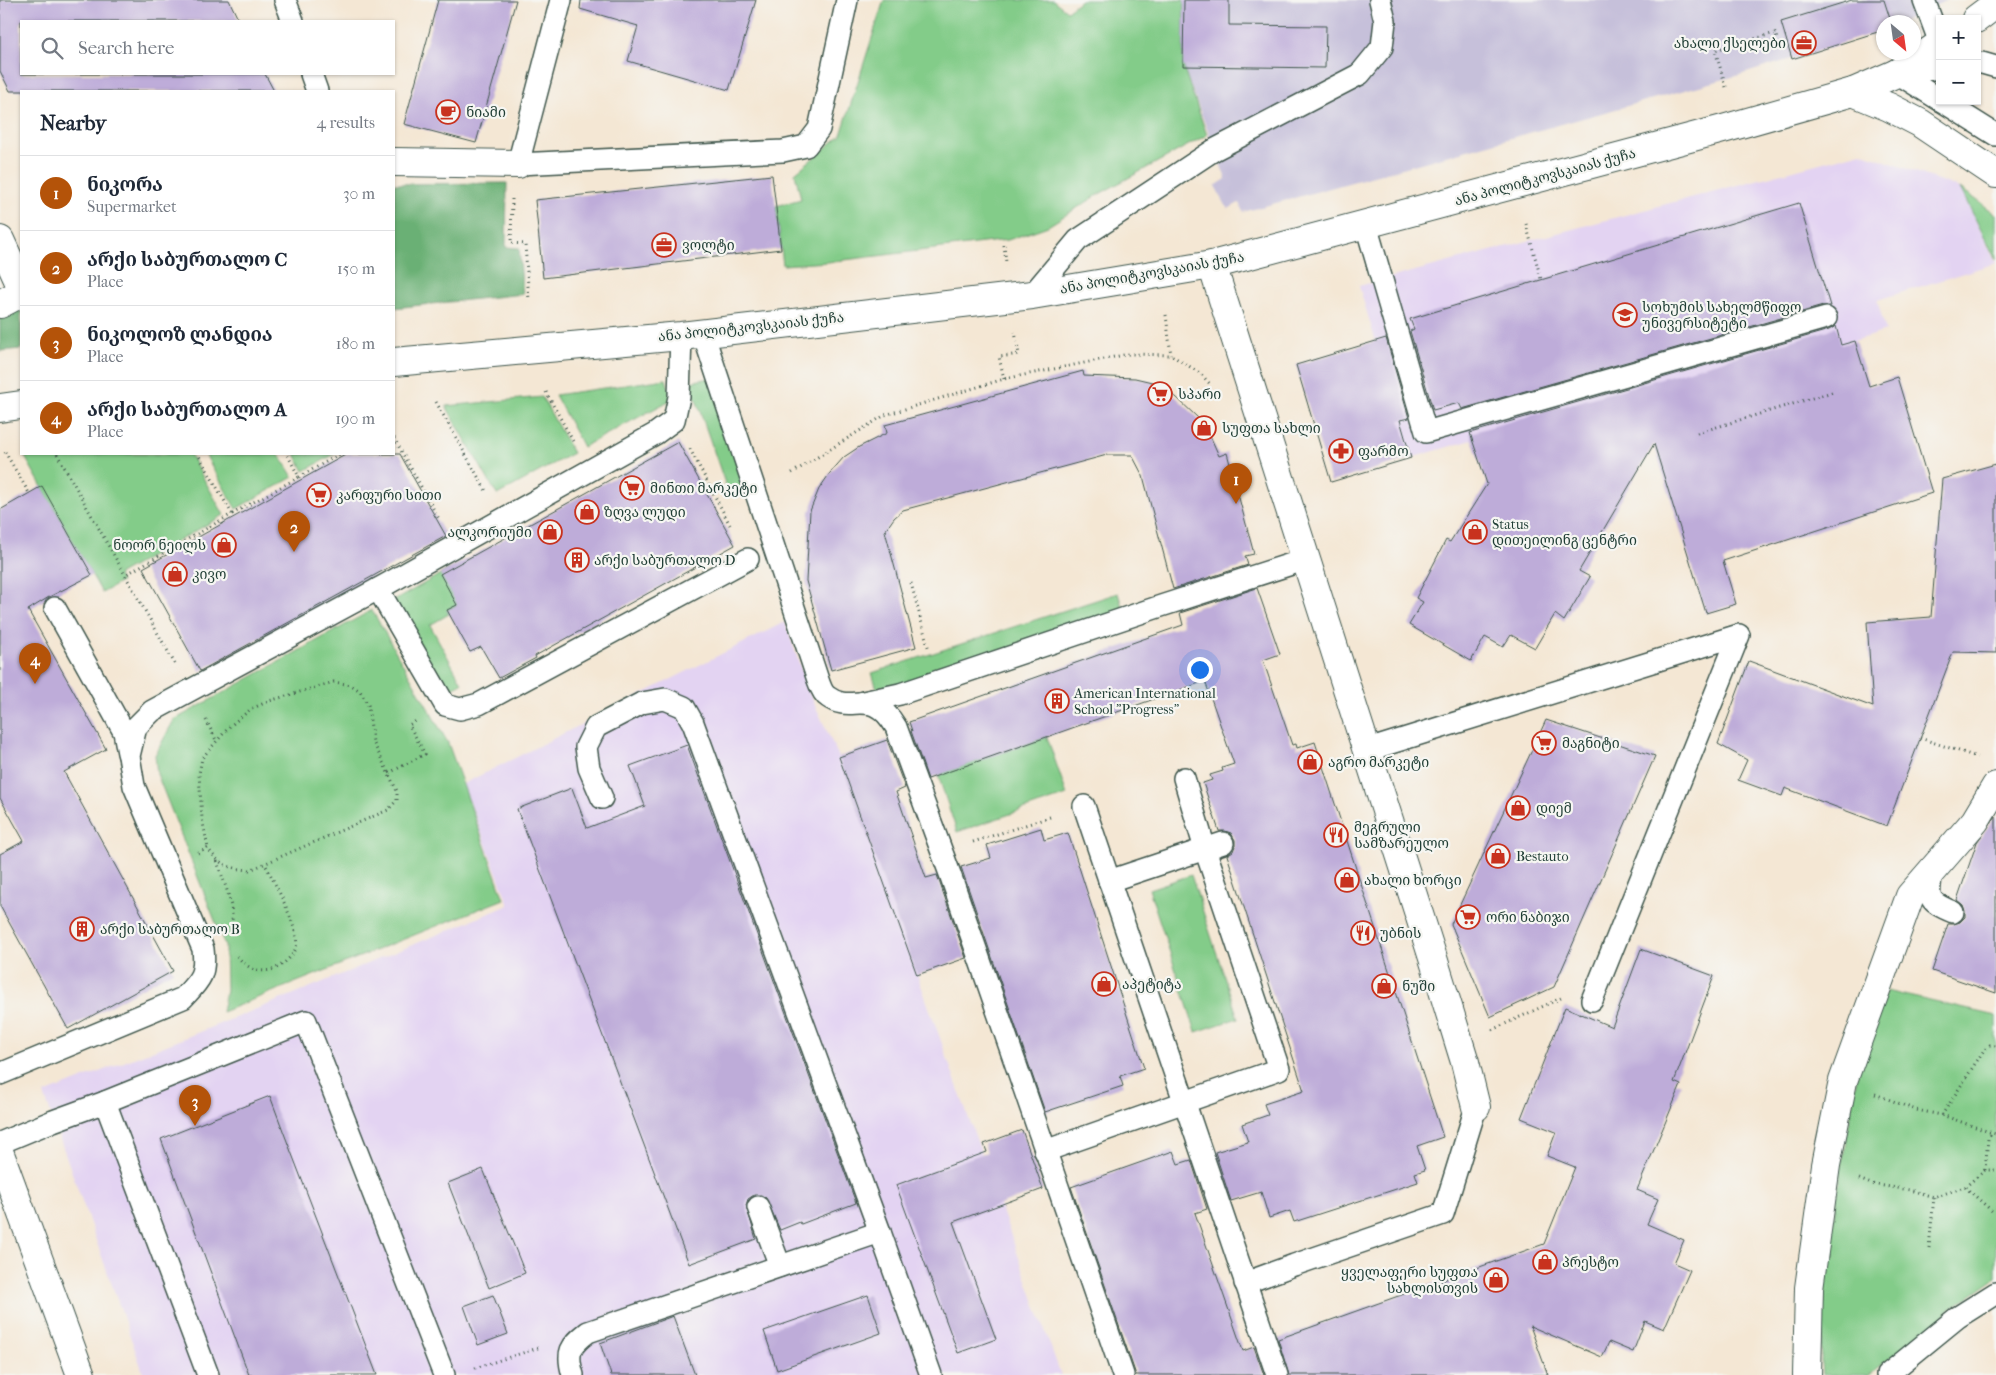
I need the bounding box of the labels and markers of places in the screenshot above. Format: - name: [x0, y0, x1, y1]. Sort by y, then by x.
- office icon: ახალი ქსელები: [1791, 30, 1817, 56]
- place label: ახალი ქსელები: [1674, 35, 1786, 52]
- cafe icon: ნიამი: [435, 99, 461, 125]
- place label: ნიამი: [466, 104, 506, 121]
- office icon: ვოლტი: [651, 232, 677, 258]
- place label: ვოლტი: [682, 237, 735, 254]
- place label: სოხუმის სახელმწიფო უნივერსიტეტი: [1642, 299, 1801, 332]
- school or university icon: სოხუმის სახელმწიფო უნივერსიტეტი: [1612, 302, 1638, 328]
- supermarket icon: სპარი: [1147, 381, 1173, 407]
- place label: სპარი: [1178, 386, 1221, 403]
- shop icon: სუფთა სახლი: [1191, 415, 1217, 441]
- place label: სუფთა სახლი: [1222, 420, 1321, 437]
- pharmacy icon: ფარმო: [1328, 438, 1354, 464]
- place label: ფარმო: [1358, 443, 1409, 460]
- pin: 1: [1220, 463, 1252, 504]
- supermarket icon: მინთი მარკეტი: [619, 475, 645, 501]
- place label: მინთი მარკეტი: [650, 480, 758, 497]
- supermarket icon: კარფური სითი: [306, 482, 332, 508]
- place label: კარფური სითი: [336, 487, 442, 504]
- shop icon: ზღვა ლუდი: [574, 499, 600, 525]
- place label: ზღვა ლუდი: [604, 504, 686, 521]
- pin: 2: [278, 511, 310, 552]
- place label: Status დითეილინგ ცენტრი: [1492, 516, 1637, 549]
- shop icon: ალკორიუმი: [537, 519, 563, 545]
- shop icon: Status დითეილინგ ცენტრი: [1462, 519, 1488, 545]
- place label: ალკორიუმი: [447, 524, 532, 541]
- shop icon: ნოორ ნეილს: [211, 532, 237, 558]
- place label: ნოორ ნეილს: [113, 537, 206, 554]
- building icon: არქი საბურთალო D: [564, 547, 590, 573]
- place label: არქი საბურთალო D: [594, 552, 736, 569]
- shop icon: კივო: [162, 561, 188, 587]
- place label: კივო: [192, 566, 226, 583]
- pin: 4: [19, 643, 51, 684]
- place label: American International School "Progress": [1073, 685, 1216, 718]
- building icon: American International School "Progress": [1044, 688, 1070, 714]
- supermarket icon: მაგნიტი: [1531, 730, 1557, 756]
- place label: მაგნიტი: [1562, 735, 1620, 752]
- shop icon: აგრო მარკეტი: [1297, 749, 1323, 775]
- place label: აგრო მარკეტი: [1328, 754, 1429, 771]
- shop icon: დიემ: [1505, 795, 1531, 821]
- place label: დიემ: [1536, 800, 1572, 817]
- place label: მეგრული სამზარეულო: [1354, 819, 1449, 852]
- restaurant icon: მეგრული სამზარეულო: [1323, 822, 1349, 848]
- shop icon: Bestauto: [1485, 843, 1511, 869]
- place label: Bestauto: [1516, 848, 1569, 865]
- shop icon: ახალი ხორცი: [1334, 867, 1360, 893]
- place label: ახალი ხორცი: [1364, 872, 1462, 889]
- supermarket icon: ორი ნაბიჯი: [1455, 904, 1481, 930]
- place label: ორი ნაბიჯი: [1486, 909, 1570, 926]
- building icon: არქი საბურთალო B: [69, 916, 95, 942]
- restaurant icon: უბნის: [1350, 920, 1376, 946]
- place label: არქი საბურთალო B: [100, 921, 240, 938]
- place label: უბნის: [1380, 925, 1421, 942]
- shop icon: აპეტიტა: [1091, 971, 1117, 997]
- shop icon: ნუში: [1371, 973, 1397, 999]
- place label: აპეტიტა: [1122, 976, 1182, 993]
- place label: ნუში: [1402, 978, 1435, 995]
- pin: 3: [179, 1085, 211, 1126]
- shop icon: პრესტო: [1532, 1249, 1558, 1275]
- place label: პრესტო: [1562, 1254, 1619, 1271]
- place label: ყველაფერი სუფთა სახლისთვის: [1341, 1264, 1478, 1297]
- shop icon: ყველაფერი სუფთა სახლისთვის: [1483, 1267, 1509, 1293]

